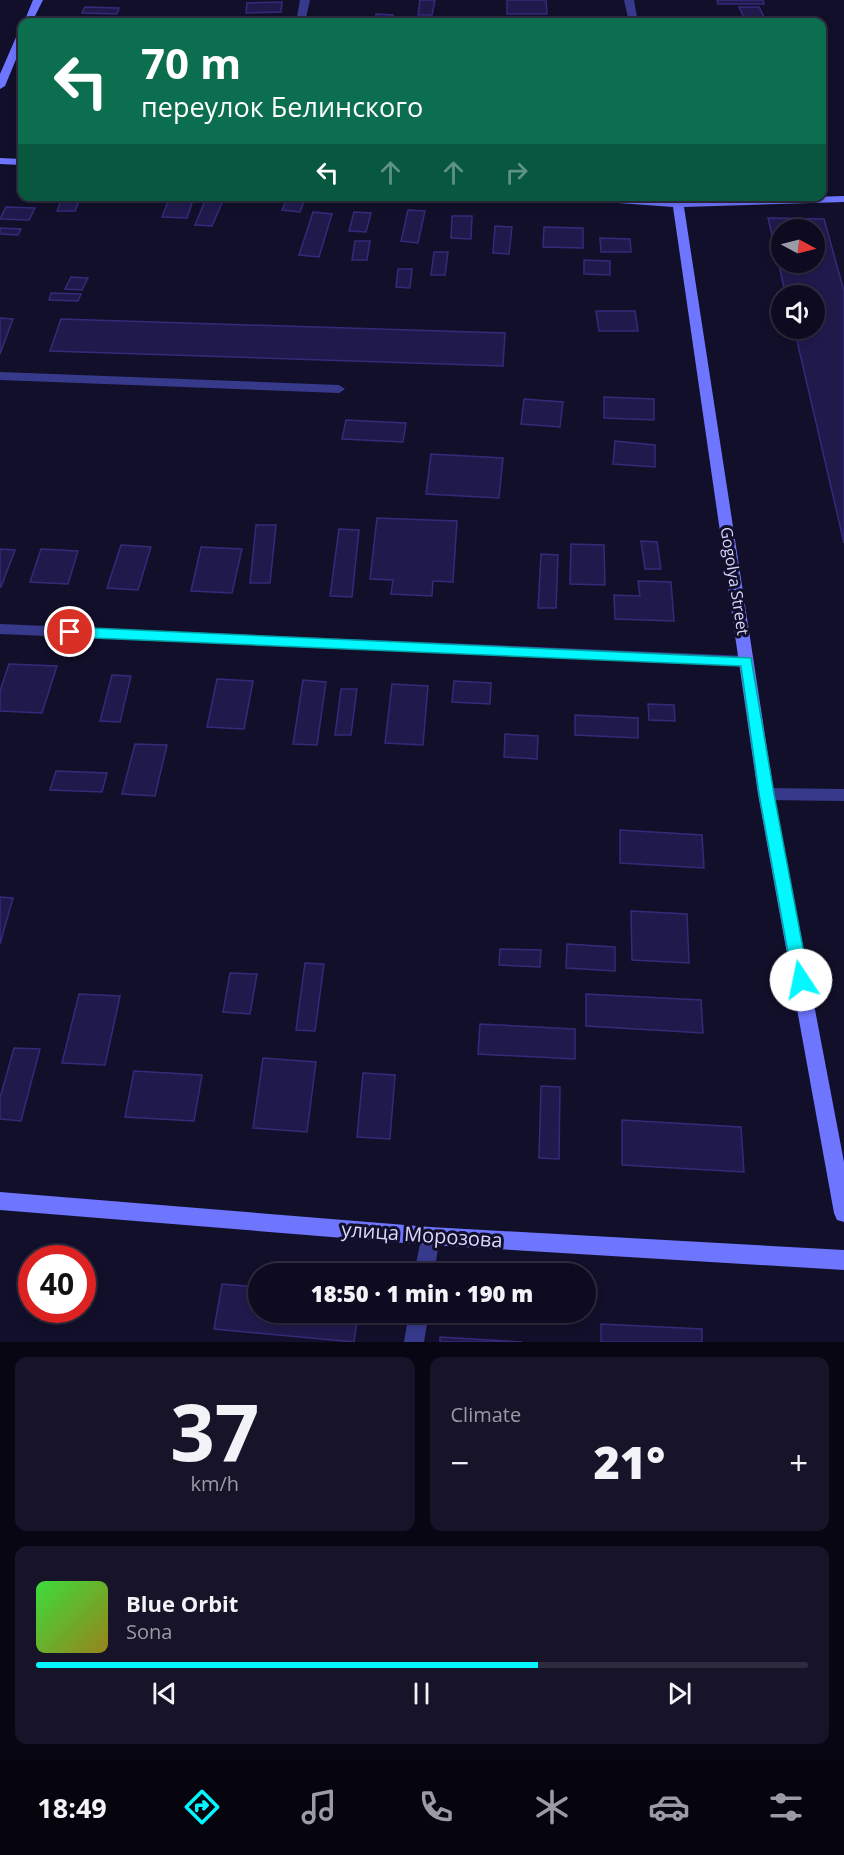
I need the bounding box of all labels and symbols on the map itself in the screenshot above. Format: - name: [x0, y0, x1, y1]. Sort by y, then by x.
- north arrow: [771, 219, 825, 273]
- street label: Gogolya Street: [716, 525, 754, 637]
- pin: [44, 606, 95, 657]
- position arrow: [769, 948, 833, 1012]
- street label: улица Морозова: [340, 1215, 504, 1254]
- speed limit sign: 40: [18, 1245, 96, 1323]

